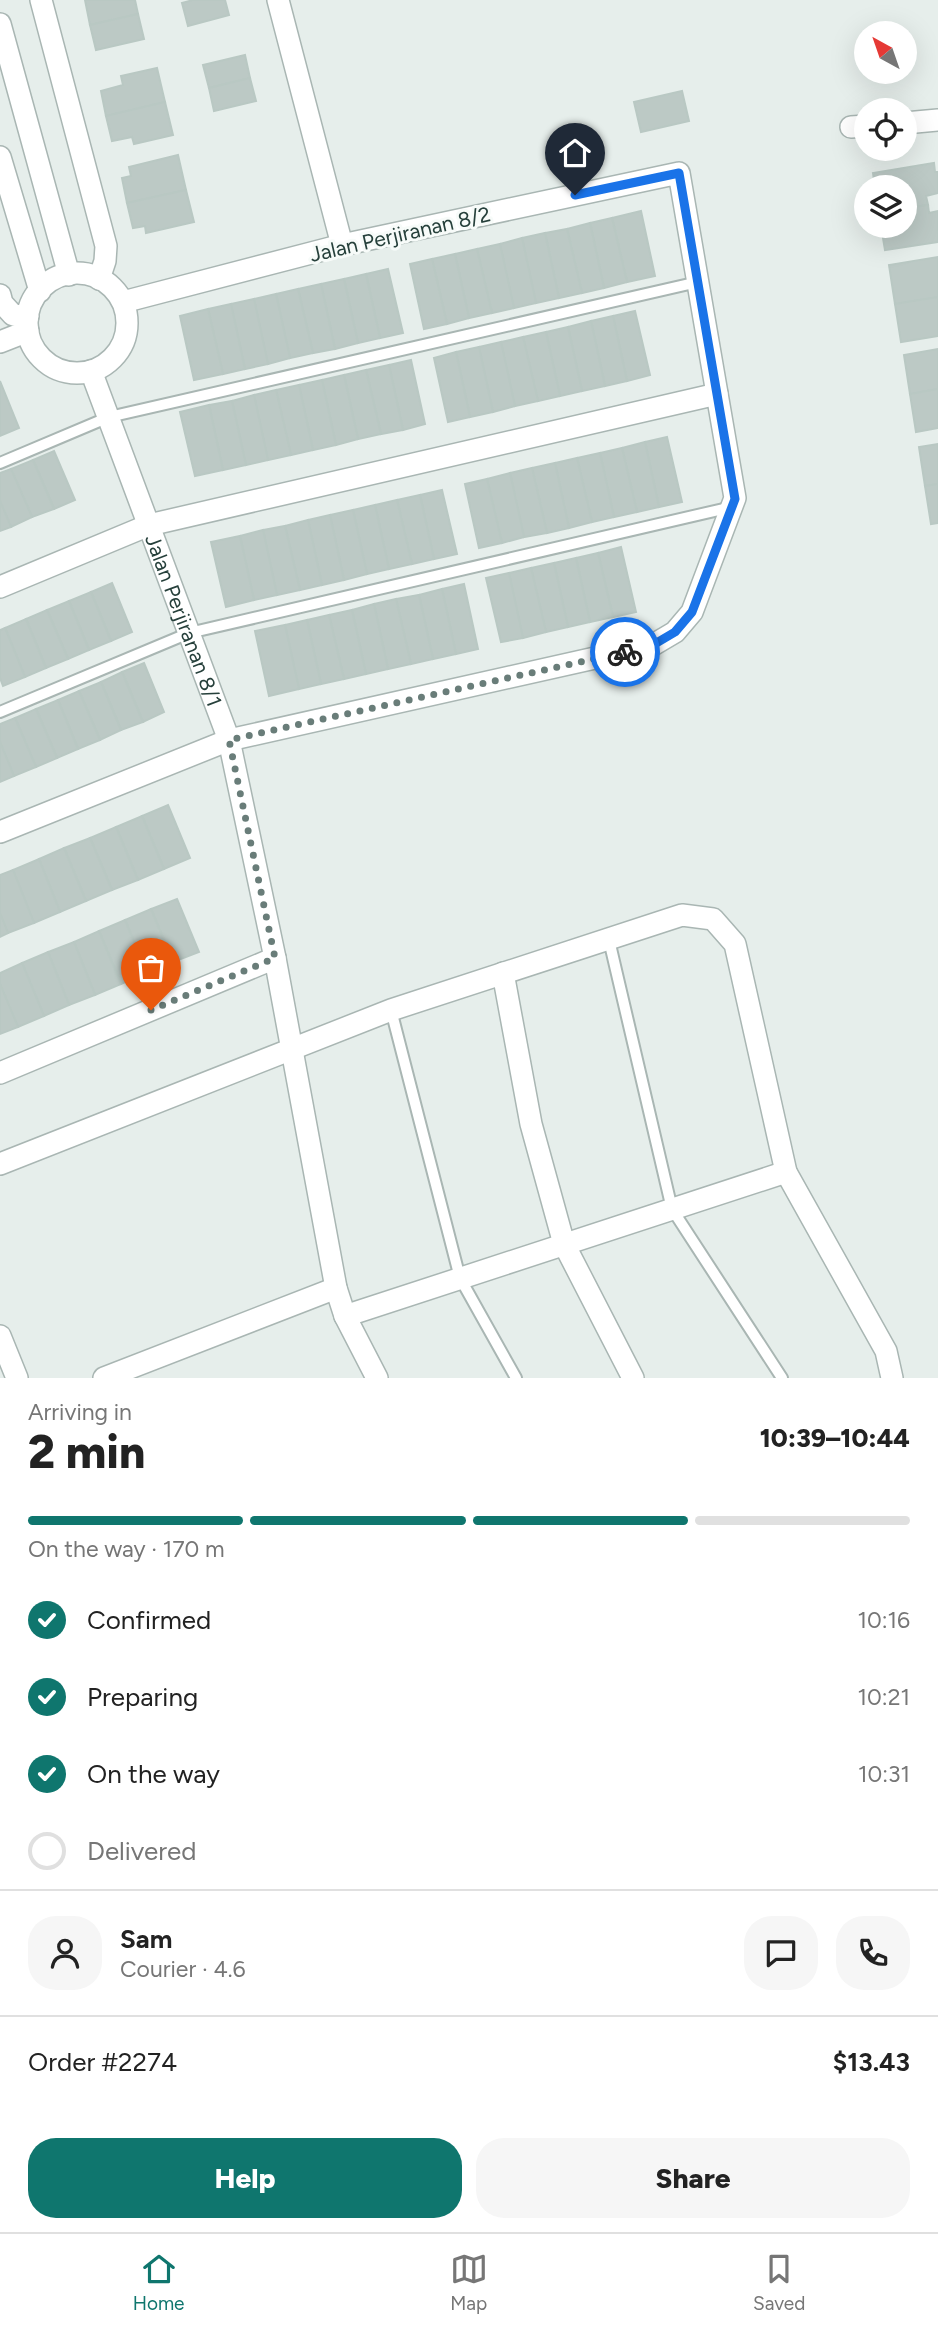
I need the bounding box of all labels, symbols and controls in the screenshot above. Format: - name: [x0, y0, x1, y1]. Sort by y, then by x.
- north arrow: [854, 21, 917, 84]
- map controls: [854, 21, 917, 238]
- button: locate: [854, 98, 917, 161]
- pin: [545, 123, 605, 195]
- icon: home: [556, 134, 594, 172]
- button: layers: [854, 175, 917, 238]
- street label: Jalan Perjiranan 8/2: [307, 201, 493, 267]
- street label: Jalan Perjiranan 8/1: [141, 531, 228, 710]
- courier: [590, 617, 660, 687]
- icon: bike: [606, 633, 644, 671]
- pin: [121, 938, 181, 1010]
- icon: bag: [132, 949, 170, 987]
- text: Arriving in: [28, 1398, 132, 1426]
- text: 10:39–10:44: [760, 1422, 910, 1454]
- text: 2 min: [28, 1424, 145, 1480]
- text: On the way · 170 m: [28, 1535, 225, 1563]
- icon: check: [28, 1601, 66, 1639]
- text: Confirmed: [87, 1604, 211, 1636]
- text: 10:16: [857, 1606, 910, 1634]
- icon: check: [28, 1678, 66, 1716]
- text: Preparing: [87, 1681, 198, 1713]
- text: 10:21: [858, 1683, 910, 1711]
- icon: check: [28, 1755, 66, 1793]
- text: On the way: [87, 1758, 220, 1790]
- text: 10:31: [858, 1760, 910, 1788]
- text: Delivered: [87, 1835, 196, 1867]
- button: person: [28, 1916, 102, 1990]
- button: chat: [744, 1916, 818, 1990]
- button: phone: [836, 1916, 910, 1990]
- text: Sam: [120, 1923, 172, 1955]
- text: Courier · 4.6: [120, 1955, 246, 1983]
- text: Order #2274: [28, 2046, 177, 2078]
- text: $13.43: [833, 2046, 910, 2078]
- button: Help: [28, 2138, 462, 2218]
- button: Share: [476, 2138, 910, 2218]
- tab: Home: [133, 2250, 184, 2315]
- tab: Map: [450, 2250, 488, 2315]
- tab: Saved: [753, 2250, 805, 2315]

